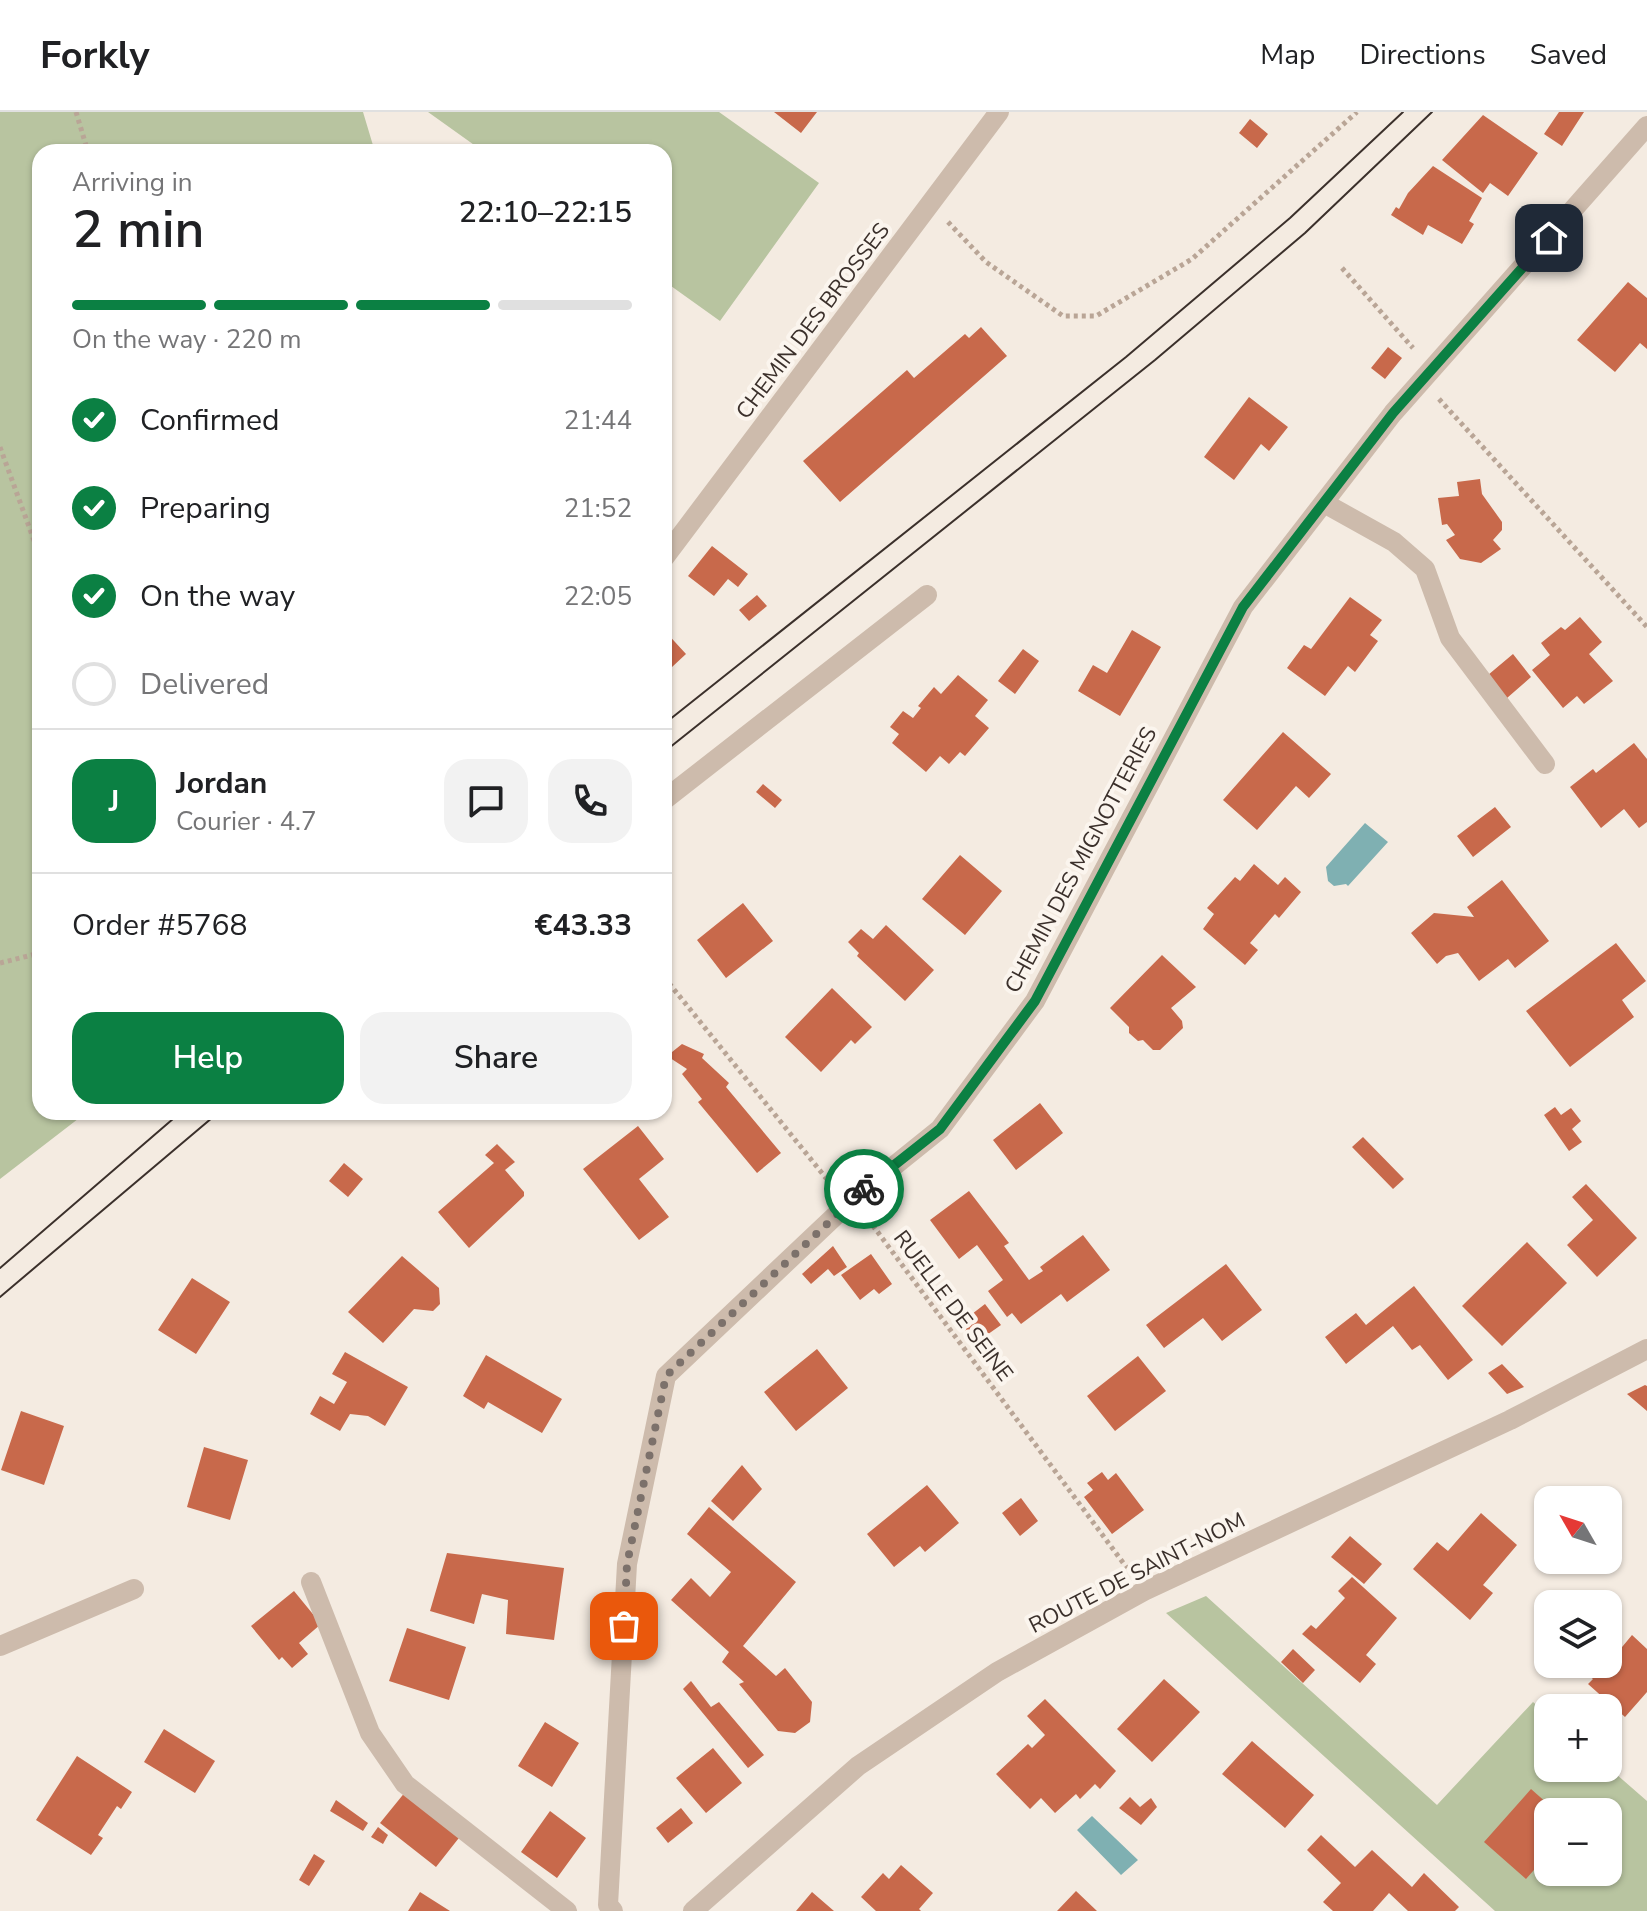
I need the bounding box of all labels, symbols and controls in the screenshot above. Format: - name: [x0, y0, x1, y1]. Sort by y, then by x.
- text: Forkly: [40, 30, 149, 81]
- text: Map: [1260, 36, 1315, 74]
- text: Directions: [1359, 36, 1486, 74]
- text: Saved: [1530, 36, 1607, 74]
- text: Arriving in: [72, 165, 193, 200]
- text: 22:10–22:15: [459, 192, 632, 233]
- text: 2 min: [72, 194, 205, 265]
- pin: [1515, 204, 1583, 272]
- icon: home: [1527, 216, 1571, 260]
- street label: CHEMIN DES BROSSES: [729, 217, 897, 425]
- text: On the way · 220 m: [72, 322, 301, 357]
- icon: check: [72, 398, 116, 442]
- text: Confirmed: [140, 400, 280, 441]
- text: 21:44: [564, 403, 632, 438]
- icon: check: [72, 486, 116, 530]
- text: Preparing: [140, 488, 271, 529]
- text: 21:52: [564, 491, 632, 526]
- icon: check: [72, 574, 116, 618]
- text: On the way: [140, 576, 295, 617]
- text: 22:05: [564, 579, 632, 614]
- text: Delivered: [140, 664, 269, 705]
- street label: CHEMIN DES MIGNOTTERIES: [998, 722, 1164, 998]
- button: chat: [444, 759, 528, 843]
- button: phone: [548, 759, 632, 843]
- text: Jordan: [176, 763, 267, 804]
- text: J: [109, 781, 119, 822]
- text: Courier · 4.7: [176, 804, 317, 839]
- text: Order #5768: [72, 905, 247, 946]
- text: €43.33: [535, 905, 632, 946]
- button: Help: [72, 1012, 344, 1104]
- button: Share: [360, 1012, 632, 1104]
- courier: [824, 1149, 904, 1229]
- icon: bike: [842, 1167, 886, 1211]
- street label: RUELLE DE SEINE: [886, 1224, 1020, 1388]
- north arrow: [1534, 1486, 1622, 1574]
- map controls: [1534, 1486, 1622, 1886]
- street label: ROUTE DE SAINT-NOM: [1024, 1505, 1250, 1641]
- button: layers: [1534, 1590, 1622, 1678]
- pin: [590, 1592, 658, 1660]
- icon: bag: [602, 1604, 646, 1648]
- button: +: [1534, 1694, 1622, 1782]
- button: −: [1534, 1798, 1622, 1886]

